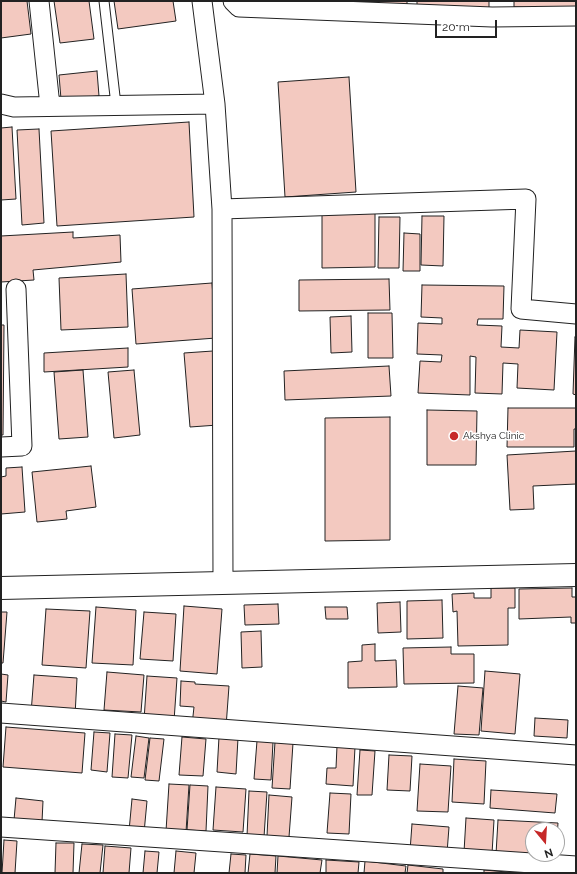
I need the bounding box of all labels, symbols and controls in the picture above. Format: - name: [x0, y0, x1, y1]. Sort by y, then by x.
- scale bar: [437, 12, 499, 38]
- text: 20 m: [442, 20, 470, 34]
- marker: Akshya Clinic: [448, 430, 460, 442]
- place label: Akshya Clinic: [463, 430, 524, 442]
- north arrow: [525, 822, 565, 862]
- text: N: [543, 845, 555, 860]

